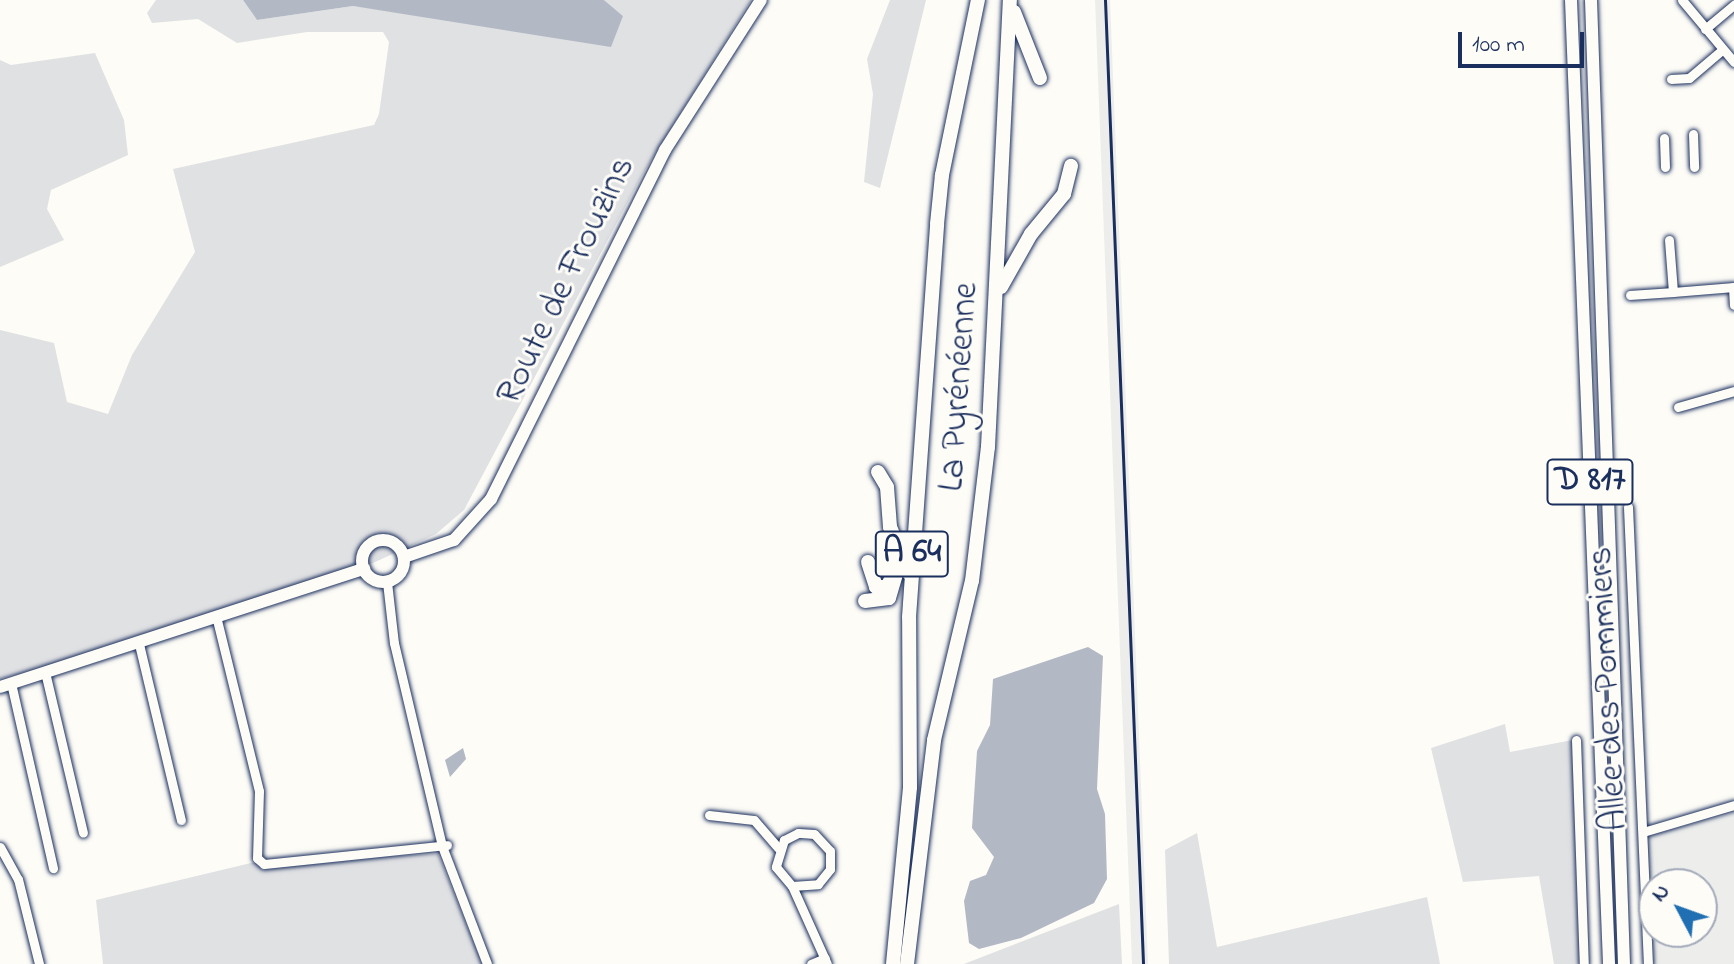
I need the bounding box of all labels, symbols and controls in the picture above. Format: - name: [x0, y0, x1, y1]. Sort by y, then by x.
- scale bar: [1462, 16, 1588, 66]
- text: 100 m: [1472, 28, 1525, 63]
- street label: Route de Frouzins: [488, 150, 646, 412]
- street label: La Pyrénéenne: [931, 281, 989, 493]
- road number: D 817: [1546, 452, 1634, 512]
- road number: A 64: [874, 524, 950, 584]
- street label: Allée des Pommiers: [1580, 546, 1638, 832]
- north arrow: [1638, 868, 1718, 948]
- text: N: [1644, 877, 1678, 910]

